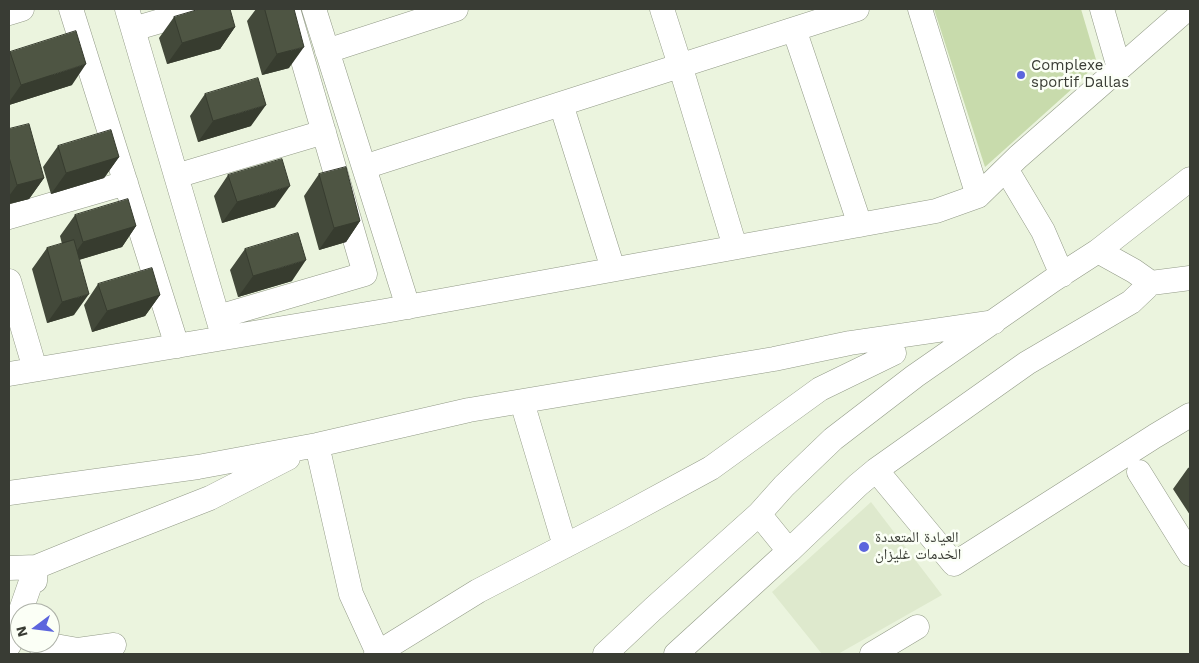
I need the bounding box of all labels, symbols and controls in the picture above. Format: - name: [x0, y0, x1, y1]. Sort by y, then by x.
- place label: Complexe sportif Dallas: [1031, 57, 1129, 92]
- marker: Complexe sportif Dallas: [1015, 69, 1027, 81]
- place label: العيادة المتعددة الخدمات غليزان: [875, 529, 961, 564]
- marker: العيادة المتعددة الخدمات غليزان: [857, 540, 871, 554]
- north arrow: [10, 603, 60, 653]
- text: N: [12, 625, 31, 639]

